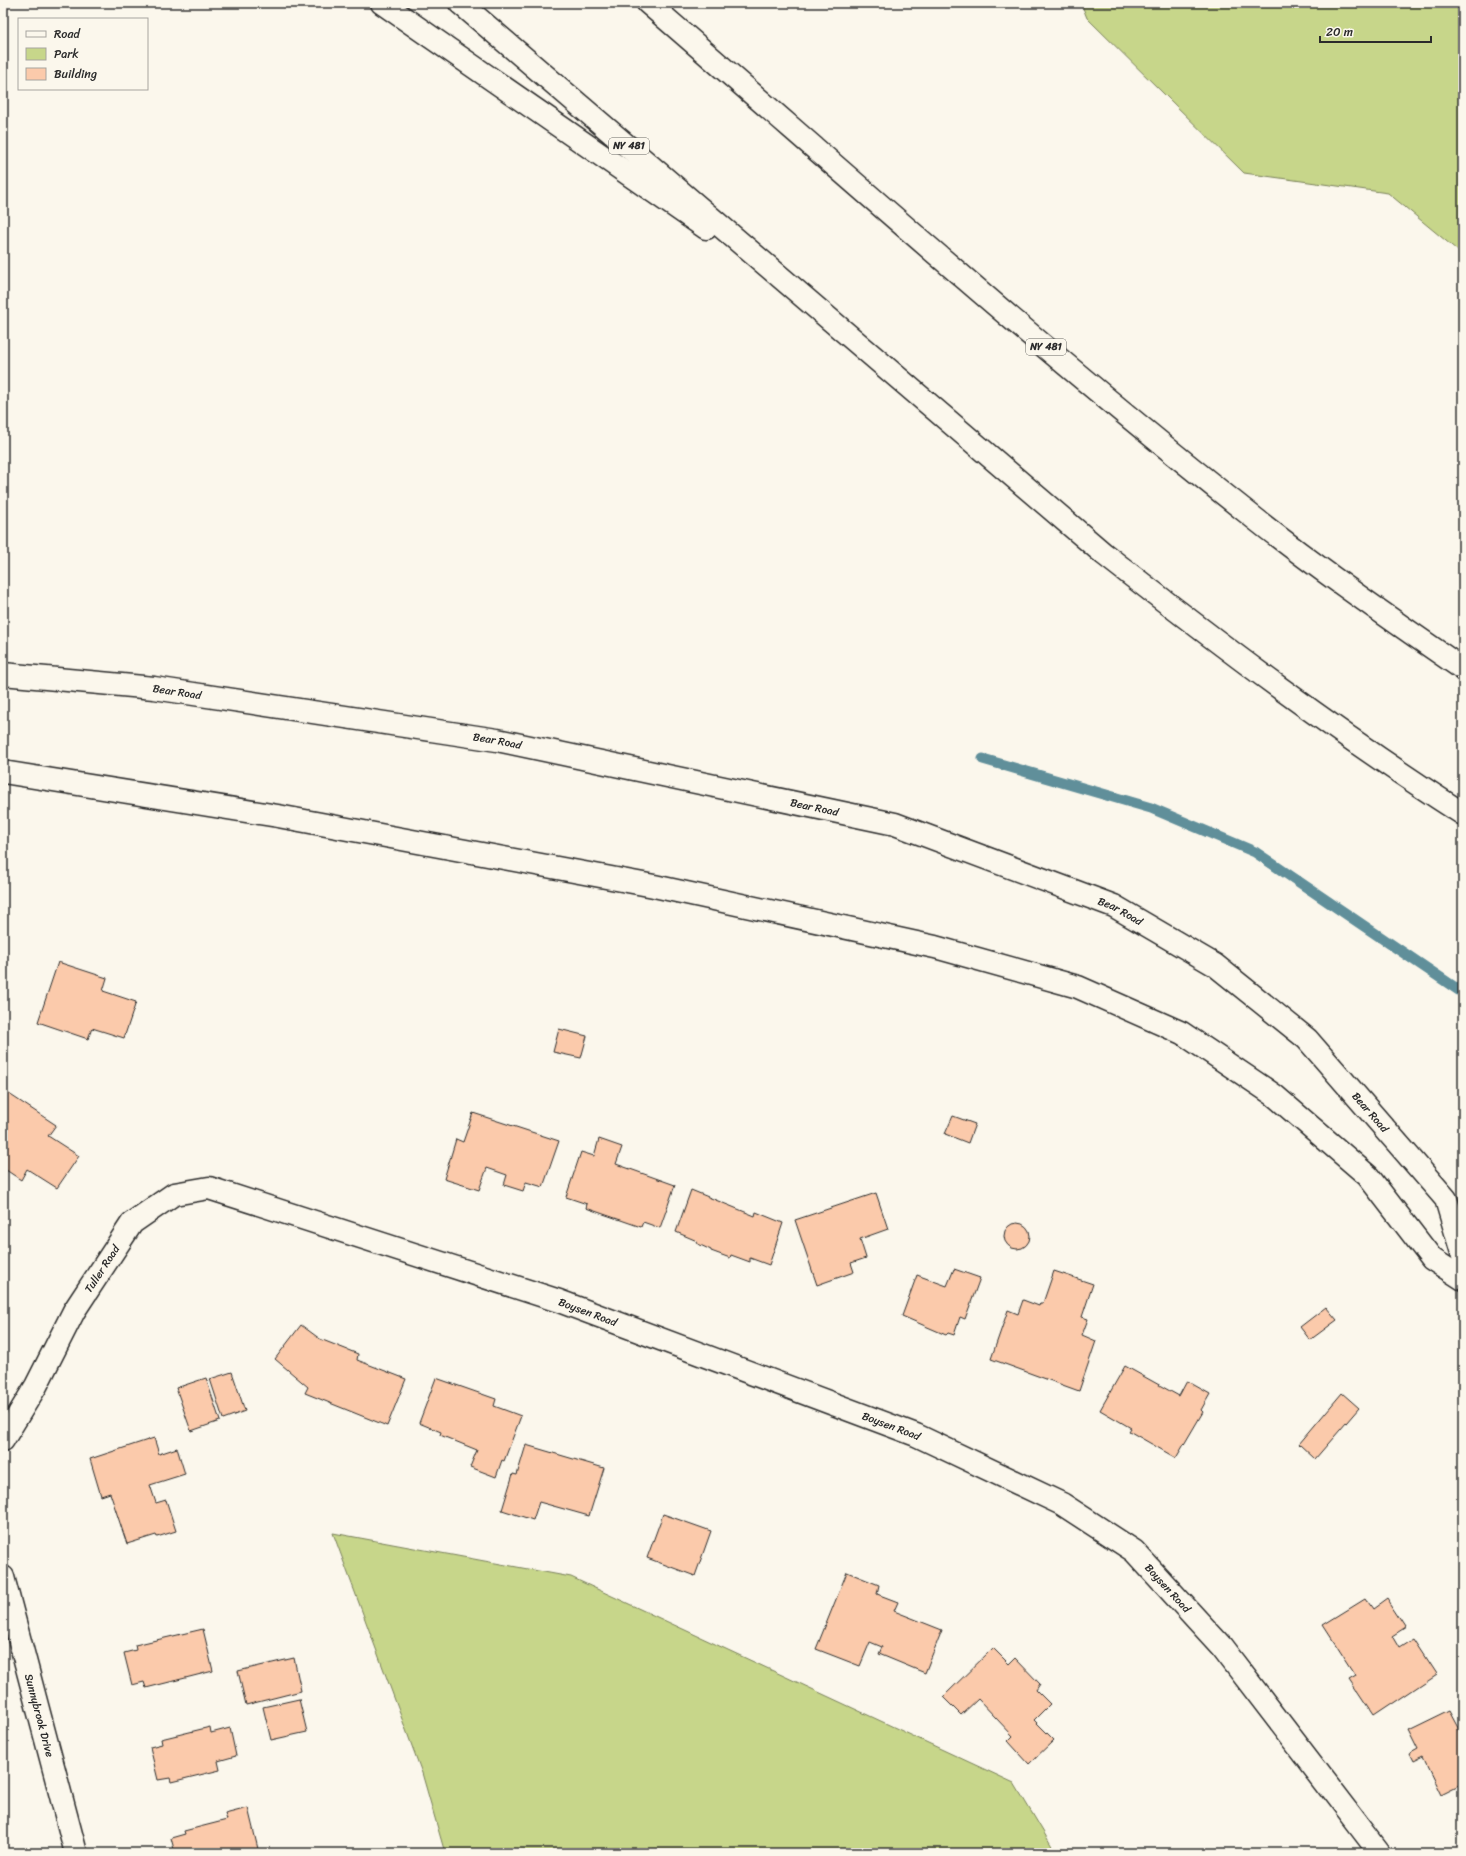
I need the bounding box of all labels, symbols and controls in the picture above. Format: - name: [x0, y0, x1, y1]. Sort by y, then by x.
- legend: [18, 18, 148, 90]
- scale bar: [1320, 18, 1431, 44]
- text: 20 m: [1326, 21, 1353, 43]
- text: Road: [54, 23, 81, 45]
- text: Park: [54, 43, 79, 65]
- text: Building: [54, 63, 97, 85]
- road number: NY 481: [609, 138, 649, 154]
- road number: NY 481: [1026, 339, 1066, 355]
- street label: Bear Road: [151, 678, 204, 705]
- street label: Bear Road: [472, 727, 525, 755]
- street label: Bear Road: [788, 793, 842, 822]
- street label: Bear Road: [1095, 891, 1148, 931]
- street label: Bear Road: [1347, 1087, 1394, 1138]
- street label: Tuller Road: [79, 1240, 125, 1296]
- street label: Boysen Road: [556, 1292, 621, 1332]
- street label: Boysen Road: [859, 1406, 925, 1446]
- street label: Boysen Road: [1140, 1559, 1196, 1618]
- street label: Sunnybrook Drive: [19, 1671, 60, 1759]

